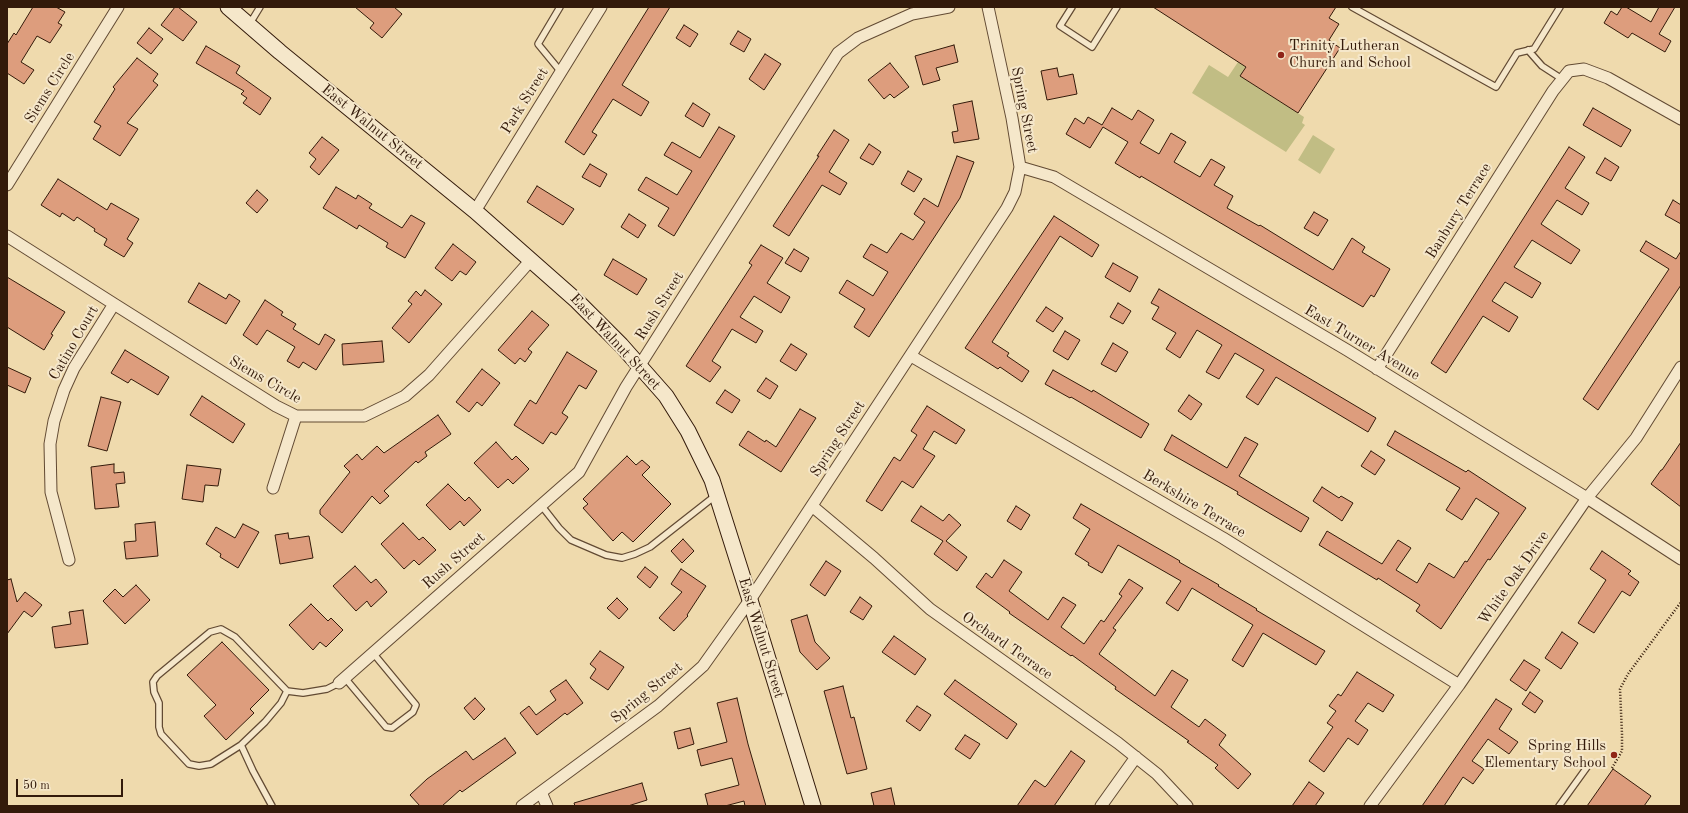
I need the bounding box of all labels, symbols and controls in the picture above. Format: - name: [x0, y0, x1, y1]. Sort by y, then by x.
- place label: Trinity Lutheran Church and School: [1289, 37, 1411, 72]
- street label: Siems Circle: [21, 49, 79, 127]
- marker: Trinity Lutheran Church and School: [1276, 50, 1286, 60]
- street label: Park Street: [498, 64, 552, 138]
- street label: Spring Street: [1007, 65, 1041, 155]
- street label: East Walnut Street: [318, 81, 426, 173]
- street label: Banbury Terrace: [1422, 160, 1496, 262]
- street label: Rush Street: [632, 268, 688, 344]
- street label: East Walnut Street: [566, 290, 664, 394]
- street label: East Turner Avenue: [1301, 301, 1423, 385]
- street label: Catino Court: [45, 302, 103, 384]
- street label: Siems Circle: [226, 352, 304, 408]
- street label: Spring Street: [807, 397, 869, 481]
- street label: Berkshire Terrace: [1139, 466, 1249, 542]
- street label: White Oak Drive: [1475, 528, 1553, 628]
- street label: Rush Street: [419, 529, 489, 593]
- street label: East Walnut Street: [734, 575, 788, 701]
- street label: Orchard Terrace: [958, 608, 1056, 684]
- street label: Spring Street: [607, 658, 687, 728]
- place label: Spring Hills Elementary School: [1484, 737, 1606, 772]
- marker: Spring Hills Elementary School: [1609, 750, 1619, 760]
- scale bar: [18, 771, 125, 797]
- text: 50 m: [23, 780, 50, 792]

